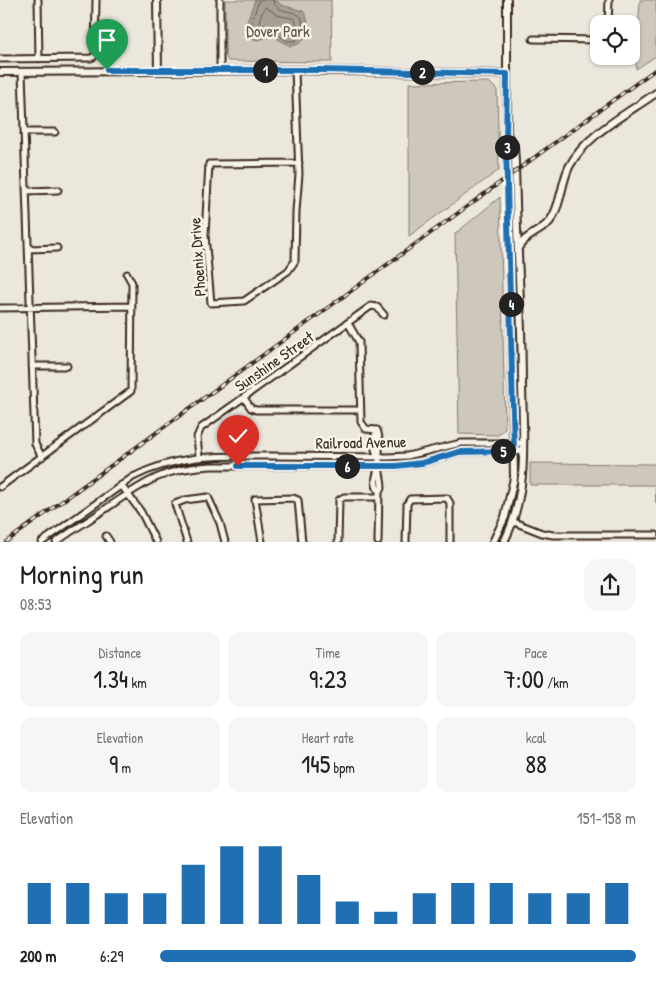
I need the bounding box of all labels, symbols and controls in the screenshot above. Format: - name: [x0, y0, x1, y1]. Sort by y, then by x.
- map controls: [590, 15, 640, 65]
- button: locate: [590, 15, 640, 65]
- pin: [86, 19, 128, 70]
- park label: Dover Park: [246, 20, 310, 42]
- icon: arrive: [93, 26, 121, 54]
- pin: 1: [252, 58, 278, 82]
- pin: 2: [410, 60, 434, 84]
- text: 1: [263, 61, 268, 80]
- text: 2: [419, 63, 426, 82]
- pin: 3: [494, 134, 520, 160]
- text: 3: [504, 138, 511, 157]
- street label: Phoenix Drive: [183, 216, 211, 297]
- pin: 4: [498, 292, 524, 316]
- text: 4: [509, 295, 514, 314]
- street label: Sunshine Street: [230, 325, 318, 396]
- pin: [217, 415, 259, 466]
- icon: check: [224, 422, 252, 450]
- street label: Railroad Avenue: [315, 430, 407, 454]
- pin: 5: [490, 438, 516, 464]
- text: 5: [501, 442, 506, 461]
- pin: 6: [334, 454, 360, 478]
- text: 6: [345, 457, 350, 476]
- text: Morning run: [20, 555, 144, 593]
- button: share: [584, 559, 636, 611]
- text: 08:53: [20, 593, 52, 615]
- text: Distance: [99, 643, 141, 662]
- text: Time: [316, 643, 340, 662]
- text: Pace: [524, 643, 548, 662]
- text: 1.34: [93, 662, 128, 696]
- text: 9:23: [309, 662, 347, 696]
- text: 7:00: [503, 662, 544, 696]
- text: km: [128, 673, 147, 692]
- text: /km: [544, 673, 569, 692]
- text: Elevation: [97, 728, 143, 747]
- text: Heart rate: [302, 728, 354, 747]
- text: kcal: [526, 728, 546, 747]
- text: 9: [109, 747, 118, 781]
- text: 145: [301, 747, 330, 781]
- text: 88: [525, 747, 547, 781]
- text: m: [118, 758, 131, 777]
- text: bpm: [330, 758, 355, 777]
- text: Elevation: [20, 807, 73, 829]
- text: 151–158 m: [577, 807, 636, 829]
- text: 200 m: [20, 945, 56, 967]
- text: 6:29: [100, 945, 123, 967]

